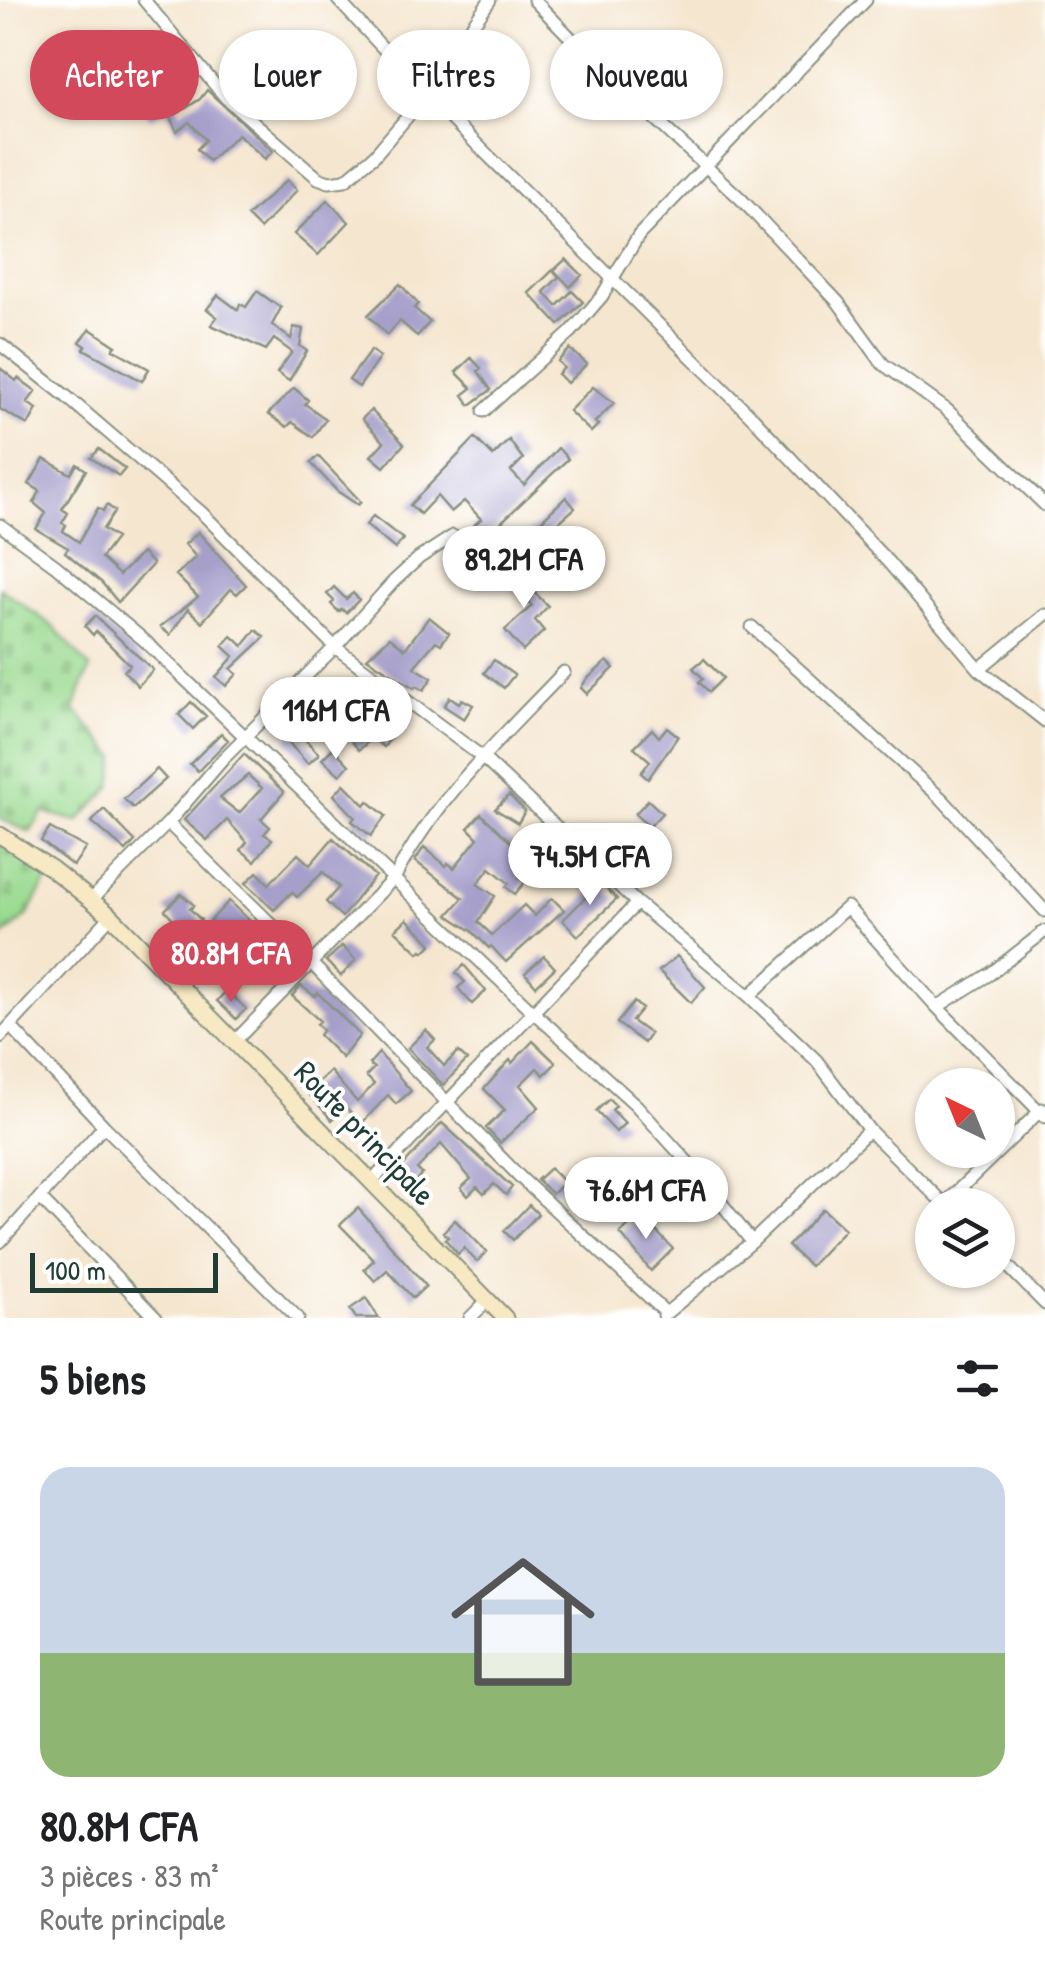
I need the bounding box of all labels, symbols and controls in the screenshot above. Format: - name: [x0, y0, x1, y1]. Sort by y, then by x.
- chip: Acheter: [30, 30, 199, 120]
- chip: Louer: [219, 30, 357, 120]
- chip: Filtres: [377, 30, 530, 120]
- chip: Nouveau: [550, 30, 723, 120]
- pin: 89.2M CFA: [410, 526, 638, 611]
- text: 89.2M CFA: [465, 537, 583, 580]
- pin: 116M CFA: [233, 677, 439, 762]
- text: 116M CFA: [282, 688, 390, 731]
- pin: 74.5M CFA: [476, 823, 704, 908]
- text: 74.5M CFA: [530, 834, 650, 877]
- pin: 80.8M CFA: [117, 920, 345, 1005]
- text: 80.8M CFA: [171, 931, 291, 974]
- street label: Route principale: [285, 1051, 446, 1215]
- north arrow: [915, 1068, 1015, 1168]
- map controls: [915, 1068, 1015, 1288]
- pin: 76.6M CFA: [532, 1157, 760, 1242]
- text: 76.6M CFA: [586, 1168, 706, 1211]
- button: layers: [915, 1188, 1015, 1288]
- scale bar: [30, 1248, 218, 1292]
- text: 100 m: [45, 1251, 106, 1289]
- text: 5 biens: [40, 1350, 146, 1407]
- icon: filters: [950, 1351, 1005, 1406]
- icon: home: [433, 1532, 613, 1712]
- text: 80.8M CFA: [40, 1797, 198, 1854]
- text: 3 pièces · 83 m²: [40, 1854, 219, 1897]
- text: Route principale: [40, 1897, 226, 1940]

